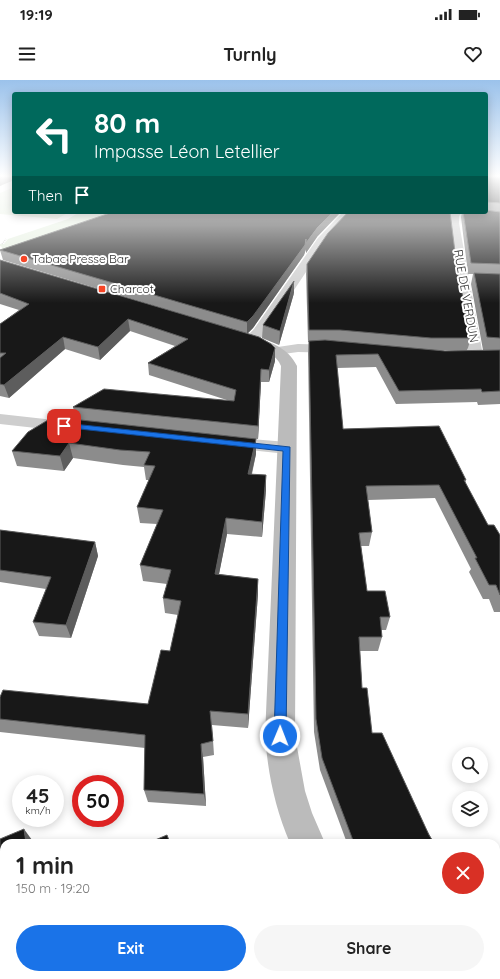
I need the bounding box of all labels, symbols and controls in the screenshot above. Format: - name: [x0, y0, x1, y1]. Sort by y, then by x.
- text: 19:19: [20, 5, 53, 24]
- icon: menu: [16, 43, 38, 65]
- text: Turnly: [223, 43, 277, 66]
- icon: heart: [462, 43, 484, 65]
- text: 80 m: [94, 105, 160, 140]
- icon: left: [28, 108, 80, 160]
- text: Impasse Léon Letellier: [94, 140, 280, 163]
- icon: arrive: [71, 184, 93, 206]
- text: Then: [28, 186, 63, 205]
- street label: RUE DE VERDUN: [451, 248, 482, 344]
- place label: Tabac Presse Bar: [32, 251, 129, 266]
- marker: Tabac Presse Bar: [19, 254, 29, 264]
- place label: Charcot: [110, 281, 154, 296]
- marker: Charcot: [97, 284, 107, 294]
- pin: [47, 409, 81, 443]
- icon: arrive: [53, 415, 75, 437]
- position arrow: [259, 715, 301, 757]
- map controls: [452, 747, 488, 827]
- button: search: [452, 747, 488, 783]
- speed limit sign: 50: [72, 775, 124, 827]
- text: 45: [26, 783, 50, 808]
- button: layers: [452, 791, 488, 827]
- text: km/h: [25, 804, 51, 817]
- text: 1 min: [16, 850, 74, 880]
- button: close: [442, 852, 484, 894]
- text: 150 m · 19:20: [16, 880, 90, 896]
- button: Exit: [16, 925, 246, 971]
- button: Share: [254, 925, 484, 971]

